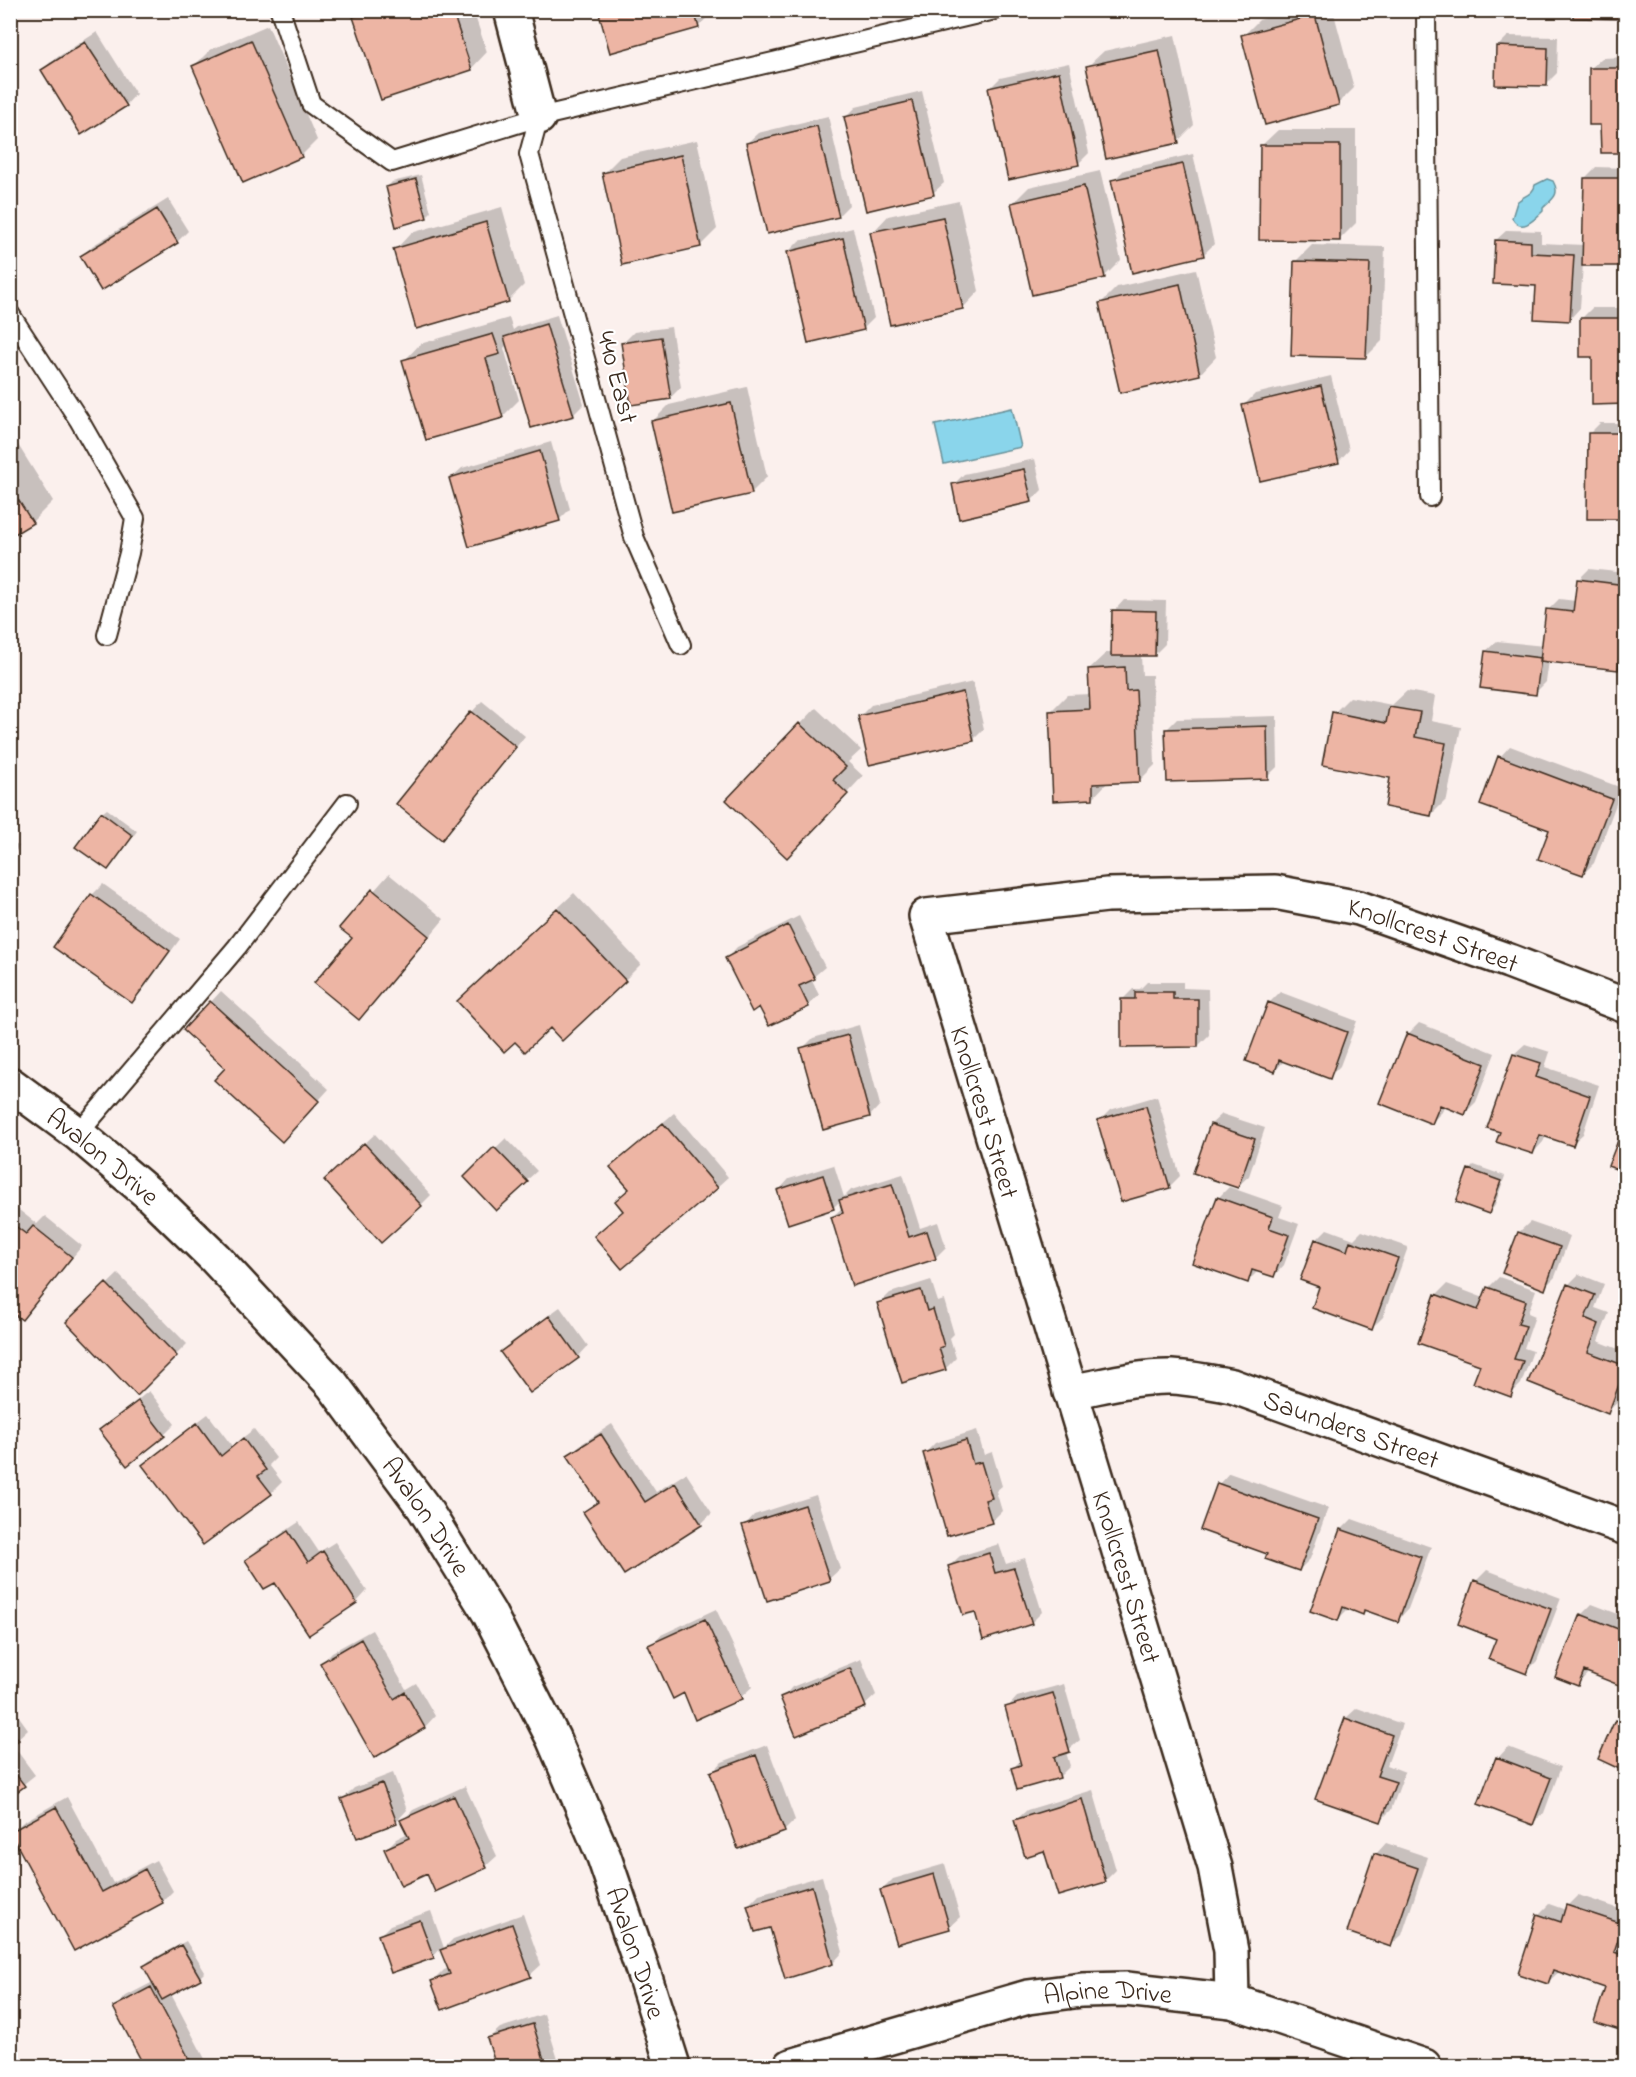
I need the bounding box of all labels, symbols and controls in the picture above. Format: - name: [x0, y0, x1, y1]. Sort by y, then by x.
- street label: 440 East: [585, 327, 647, 428]
- street label: Knollcrest Street: [1344, 889, 1524, 985]
- street label: Knollcrest Street: [938, 1022, 1027, 1204]
- street label: Avalon Drive: [37, 1100, 168, 1217]
- street label: Saunders Street: [1257, 1382, 1444, 1481]
- street label: Avalon Drive: [371, 1450, 479, 1586]
- street label: Knollcrest Street: [1080, 1487, 1169, 1669]
- street label: Avalon Drive: [594, 1882, 674, 2025]
- street label: Alpine Drive: [1041, 1972, 1175, 2017]

